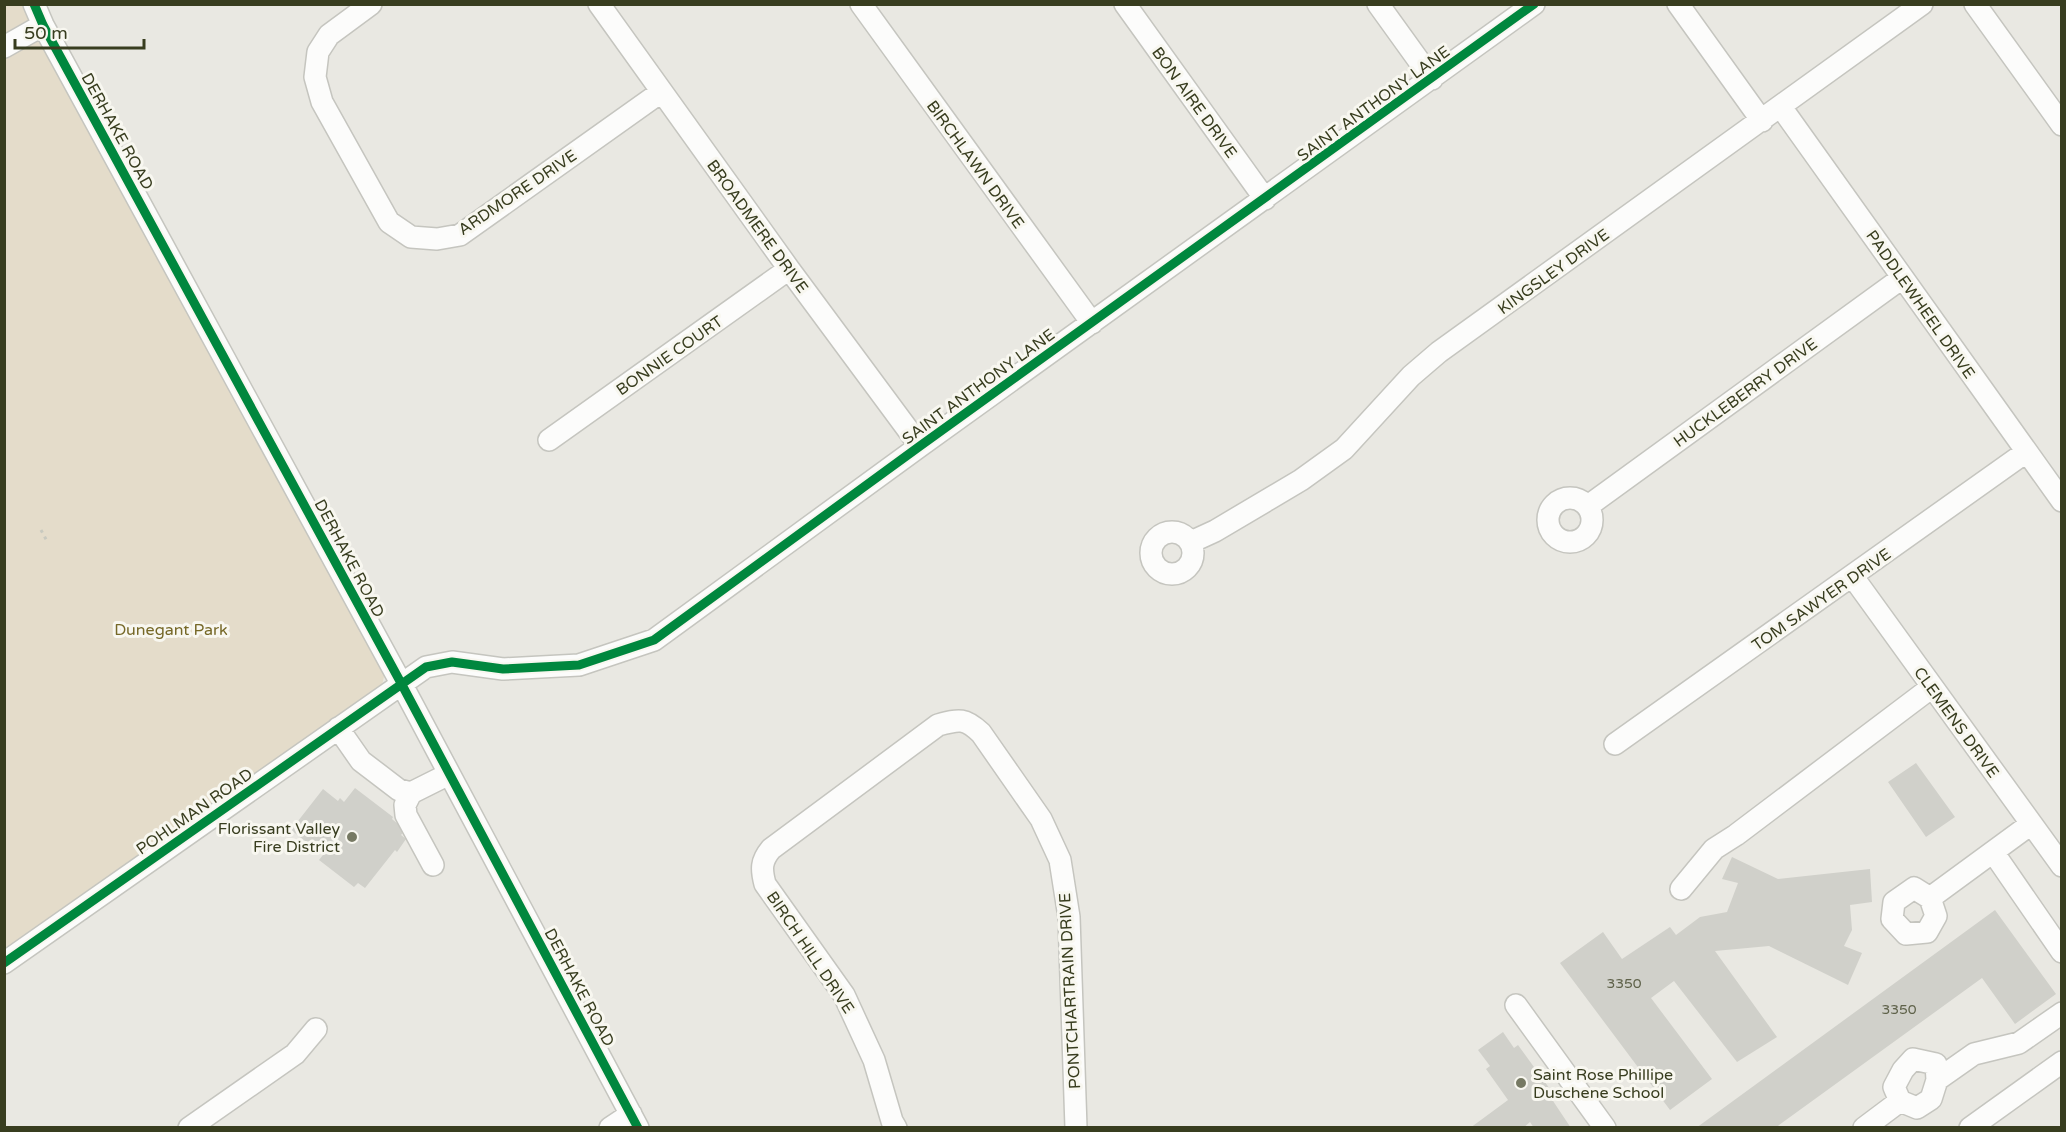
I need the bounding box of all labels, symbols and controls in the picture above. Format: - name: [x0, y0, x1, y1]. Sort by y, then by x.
- scale bar: [15, 12, 144, 50]
- text: 50 m: [24, 22, 68, 44]
- street label: SAINT ANTHONY LANE: [1293, 42, 1454, 166]
- street label: BON AIRE DRIVE: [1147, 43, 1241, 162]
- street label: DERHAKE ROAD: [77, 69, 158, 194]
- street label: BIRCHLAWN DRIVE: [922, 97, 1028, 233]
- street label: ARDMORE DRIVE: [454, 146, 581, 240]
- street label: BROADMERE DRIVE: [702, 156, 812, 297]
- street label: KINGSLEY DRIVE: [1494, 225, 1613, 319]
- street label: PADDLEWHEEL DRIVE: [1861, 226, 1979, 383]
- street label: BONNIE COURT: [612, 311, 727, 400]
- street label: SAINT ANTHONY LANE: [898, 325, 1059, 449]
- street label: HUCKLEBERRY DRIVE: [1670, 334, 1822, 452]
- street label: DERHAKE ROAD: [310, 496, 389, 621]
- street label: TOM SAWYER DRIVE: [1748, 544, 1895, 655]
- park label: Dunegant Park: [114, 620, 228, 640]
- street label: CLEMENS DRIVE: [1909, 663, 2003, 782]
- street label: POHLMAN ROAD: [133, 764, 257, 859]
- place label: Florissant Valley Fire District: [218, 819, 340, 857]
- marker: Florissant Valley Fire District: [345, 830, 359, 844]
- street label: BIRCH HILL DRIVE: [762, 888, 858, 1017]
- street label: PONTCHARTRAIN DRIVE: [1055, 892, 1085, 1090]
- street label: DERHAKE ROAD: [540, 925, 619, 1050]
- house number: 3350: [1606, 975, 1642, 992]
- house number: 3350: [1881, 1001, 1917, 1018]
- place label: Saint Rose Phillipe Duschene School: [1533, 1065, 1673, 1103]
- marker: Saint Rose Phillipe Duschene School: [1514, 1076, 1528, 1090]

